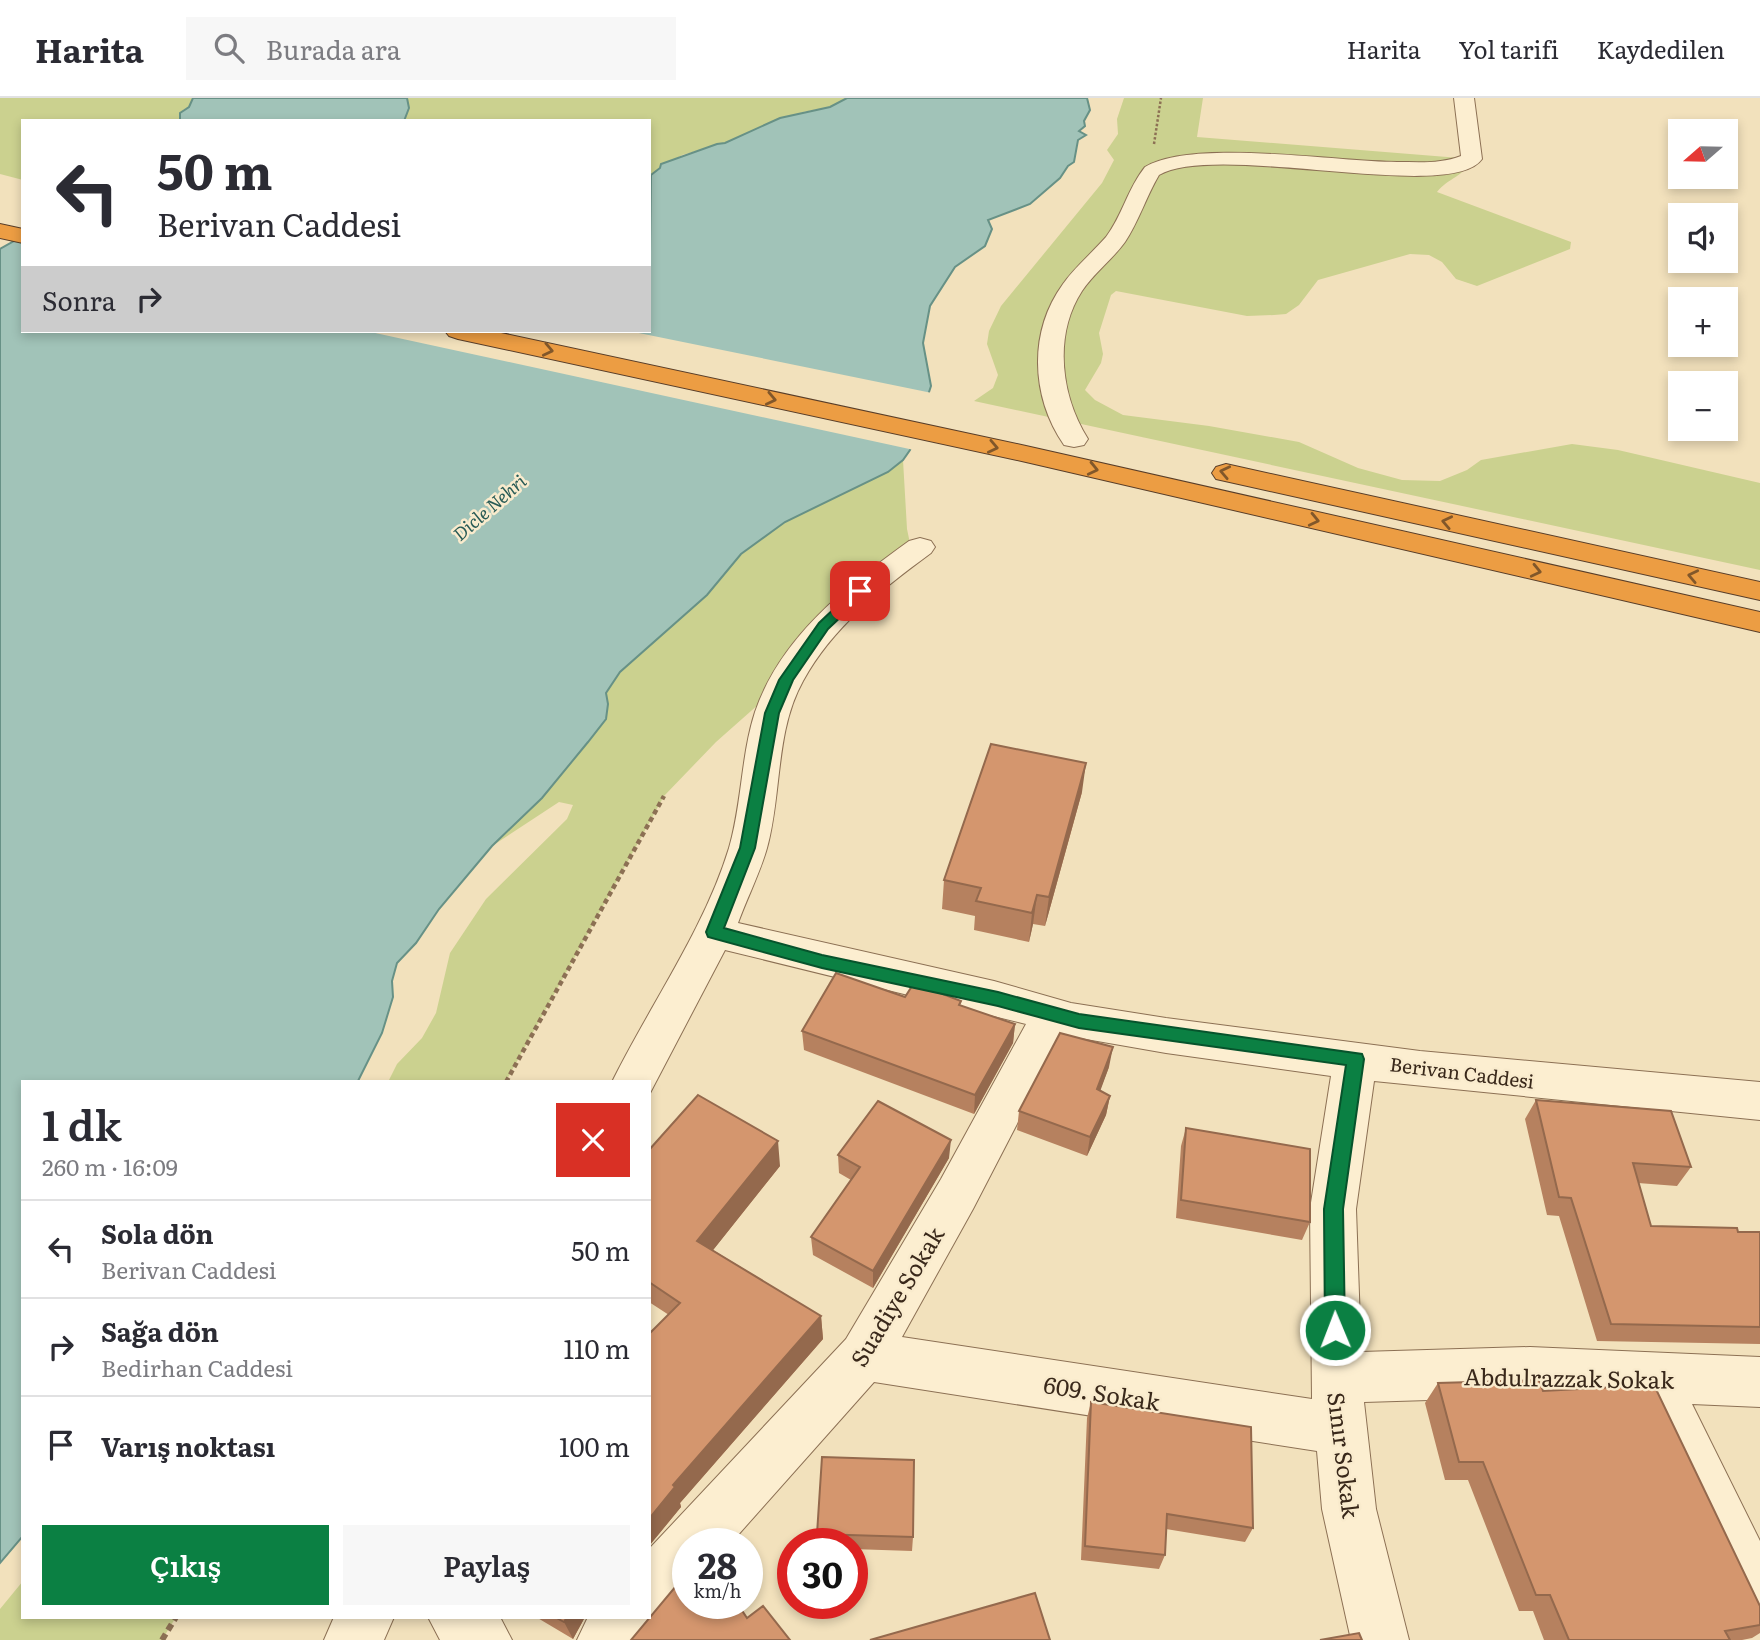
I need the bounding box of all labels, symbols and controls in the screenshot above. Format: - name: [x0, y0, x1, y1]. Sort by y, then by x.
- search box: [186, 17, 676, 80]
- text: Harita: [35, 24, 144, 73]
- icon: search: [210, 29, 248, 67]
- text: Burada ara: [266, 29, 401, 68]
- text: Harita: [1347, 31, 1421, 66]
- text: Yol tarifi: [1459, 31, 1559, 66]
- text: Kaydedilen: [1597, 31, 1725, 66]
- north arrow: [1668, 119, 1738, 189]
- map controls: [1668, 119, 1738, 441]
- text: 50 m: [157, 132, 273, 205]
- icon: left: [42, 147, 133, 238]
- text: Berivan Caddesi: [157, 199, 401, 247]
- button: sound: [1668, 203, 1738, 273]
- text: Sonra: [42, 280, 116, 319]
- icon: right: [130, 280, 168, 318]
- button: +: [1668, 287, 1738, 357]
- one-way arrow: [542, 342, 554, 357]
- button: −: [1668, 371, 1738, 441]
- one-way arrow: [765, 390, 777, 405]
- one-way arrow: [987, 439, 999, 453]
- one-way arrow: [1087, 461, 1099, 476]
- one-way arrow: [1219, 466, 1231, 481]
- water label: Dicle Nehri: [446, 467, 532, 546]
- one-way arrow: [1308, 512, 1320, 526]
- one-way arrow: [1441, 515, 1453, 530]
- pin: [830, 561, 890, 621]
- one-way arrow: [1530, 563, 1542, 577]
- one-way arrow: [1687, 570, 1699, 584]
- icon: arrive: [841, 572, 879, 610]
- street label: Berivan Caddesi: [1388, 1049, 1536, 1095]
- text: 1 dk: [42, 1092, 122, 1154]
- button: close: [556, 1103, 630, 1177]
- text: 260 m · 16:09: [42, 1149, 178, 1183]
- text: Sola dön: [101, 1213, 214, 1252]
- street label: Suadiye Sokak: [841, 1219, 952, 1372]
- icon: left: [42, 1230, 80, 1268]
- text: 50 m: [571, 1230, 630, 1269]
- text: Berivan Caddesi: [101, 1252, 276, 1286]
- position arrow: [1298, 1293, 1372, 1367]
- text: Sağa dön: [101, 1311, 219, 1350]
- icon: right: [42, 1328, 80, 1366]
- text: 110 m: [563, 1328, 630, 1367]
- text: Bedirhan Caddesi: [101, 1350, 293, 1384]
- street label: Abdulrazzak Sokak: [1464, 1358, 1675, 1396]
- street label: 609. Sokak: [1041, 1366, 1164, 1418]
- street label: Sınır Sokak: [1320, 1390, 1370, 1521]
- icon: arrive: [42, 1426, 80, 1464]
- text: Varış noktası: [101, 1426, 275, 1465]
- text: 100 m: [559, 1426, 630, 1465]
- button: Çıkış: [42, 1525, 329, 1605]
- button: Paylaş: [343, 1525, 630, 1605]
- speed limit sign: 30: [777, 1528, 868, 1619]
- text: 28: [698, 1538, 737, 1590]
- text: km/h: [694, 1577, 741, 1604]

